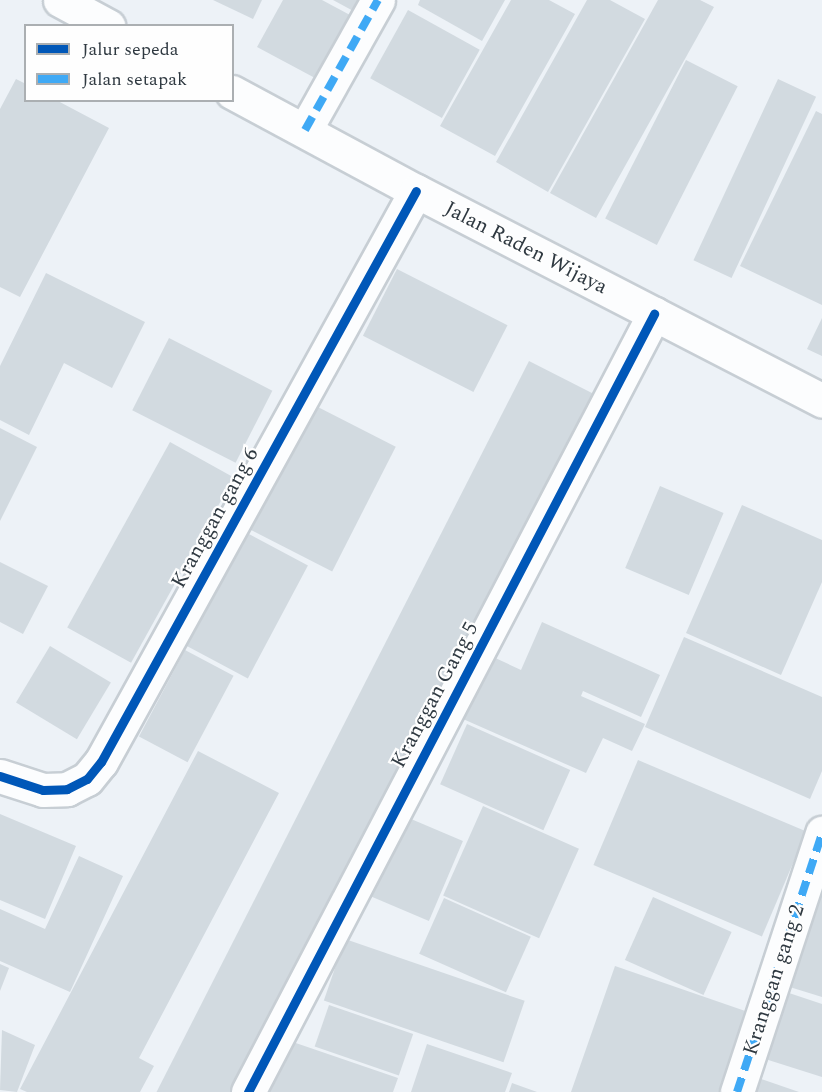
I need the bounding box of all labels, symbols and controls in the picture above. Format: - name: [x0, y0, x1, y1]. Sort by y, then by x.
- legend: [24, 24, 234, 102]
- text: Jalur sepeda: [82, 36, 179, 63]
- text: Jalan setapak: [82, 66, 187, 93]
- street label: Jalan Raden Wijaya: [440, 196, 612, 300]
- street label: Kranggan gang 6: [166, 443, 264, 593]
- street label: Kranggan Gang 5: [386, 618, 484, 772]
- street label: Kranggan gang 2: [738, 901, 810, 1059]

